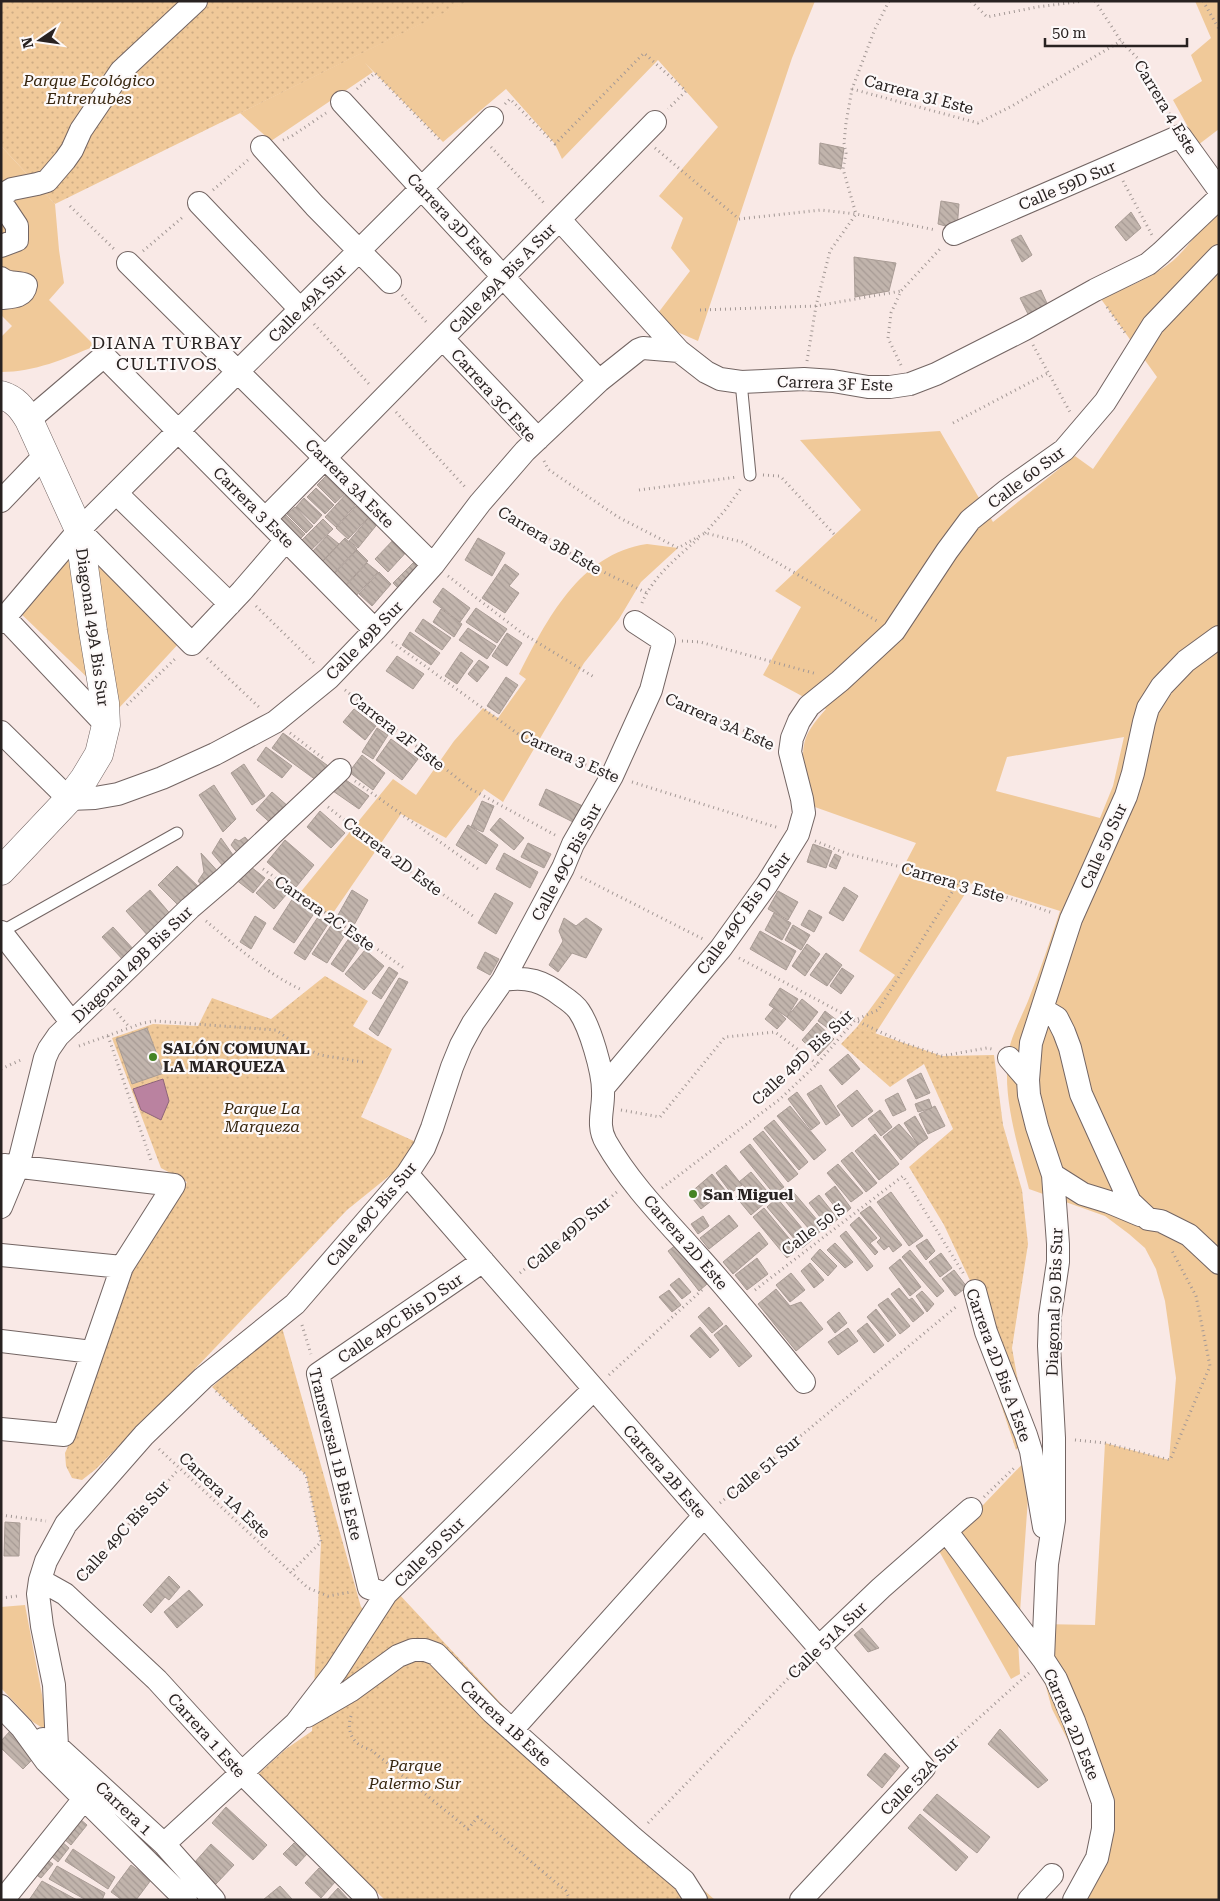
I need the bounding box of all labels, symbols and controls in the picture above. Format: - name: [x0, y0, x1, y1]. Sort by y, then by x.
- north arrow: [15, 15, 65, 65]
- scale bar: [1045, 15, 1188, 47]
- text: 50 m: [1052, 24, 1087, 42]
- text: N: [18, 36, 36, 50]
- street label: Carrera 4 Este: [1130, 57, 1201, 158]
- park label: Parque Ecológico Entrenubes: [22, 71, 155, 108]
- street label: Carrera 3I Este: [862, 71, 976, 118]
- street label: Calle 59D Sur: [1016, 156, 1119, 214]
- street label: Carrera 3D Este: [403, 169, 498, 270]
- street label: Calle 49A Bis A Sur: [445, 219, 560, 337]
- street label: Calle 49A Sur: [264, 260, 351, 346]
- district label: DIANA TURBAY CULTIVOS: [91, 332, 243, 374]
- street label: Carrera 3C Este: [447, 345, 540, 446]
- street label: Carrera 3F Este: [777, 372, 894, 395]
- street label: Carrera 3A Este: [301, 435, 398, 532]
- street label: Calle 60 Sur: [984, 442, 1069, 512]
- street label: Carrera 3 Este: [209, 463, 298, 552]
- street label: Carrera 3B Este: [495, 502, 605, 579]
- street label: Diagonal 49A Bis Sur: [72, 547, 113, 708]
- street label: Calle 49B Sur: [322, 597, 407, 684]
- street label: Carrera 2F Este: [345, 688, 449, 775]
- street label: Carrera 3A Este: [662, 689, 778, 754]
- street label: Carrera 3 Este: [517, 726, 623, 787]
- street label: Calle 49C Bis Sur: [527, 800, 606, 924]
- street label: Calle 50 Sur: [1076, 800, 1131, 892]
- street label: Carrera 2D Este: [339, 813, 446, 900]
- street label: Calle 49C Bis D Sur: [693, 848, 794, 978]
- street label: Carrera 3 Este: [899, 859, 1007, 906]
- street label: Carrera 2C Este: [271, 872, 379, 955]
- street label: Diagonal 49B Bis Sur: [68, 902, 197, 1027]
- street label: Calle 49D Bis Sur: [748, 1005, 857, 1109]
- place label: SALÓN COMUNAL LA MARQUEZA: [163, 1039, 310, 1076]
- marker: SALÓN COMUNAL LA MARQUEZA: [147, 1051, 159, 1063]
- park label: Parque La Marqueza: [223, 1099, 301, 1136]
- street label: Calle 49C Bis Sur: [322, 1158, 421, 1270]
- place label: San Miguel: [703, 1185, 794, 1204]
- marker: San Miguel: [687, 1188, 699, 1200]
- street label: Carrera 2D Este: [639, 1191, 732, 1294]
- street label: Calle 49D Sur: [522, 1192, 614, 1274]
- street label: Calle 50 S: [778, 1199, 849, 1259]
- street label: Diagonal 50 Bis Sur: [1042, 1227, 1067, 1377]
- street label: Calle 49C Bis D Sur: [334, 1269, 467, 1367]
- street label: Carrera 2D Bis A Este: [962, 1286, 1035, 1445]
- street label: Transversal 1B Bis Este: [305, 1366, 366, 1542]
- street label: Carrera 2B Este: [619, 1421, 710, 1522]
- street label: Calle 51 Sur: [722, 1430, 805, 1504]
- street label: Carrera 1A Este: [175, 1448, 274, 1543]
- street label: Calle 49C Bis Sur: [72, 1476, 173, 1586]
- street label: Calle 50 Sur: [390, 1513, 469, 1591]
- street label: Calle 51A Sur: [784, 1598, 871, 1683]
- street label: Carrera 2D Este: [1040, 1666, 1104, 1783]
- street label: Carrera 1B Este: [456, 1676, 555, 1770]
- street label: Carrera 1 Este: [164, 1689, 250, 1781]
- street label: Calle 52A Sur: [876, 1733, 963, 1819]
- park label: Parque Palermo Sur: [368, 1756, 462, 1793]
- street label: Carrera 1: [92, 1778, 156, 1839]

